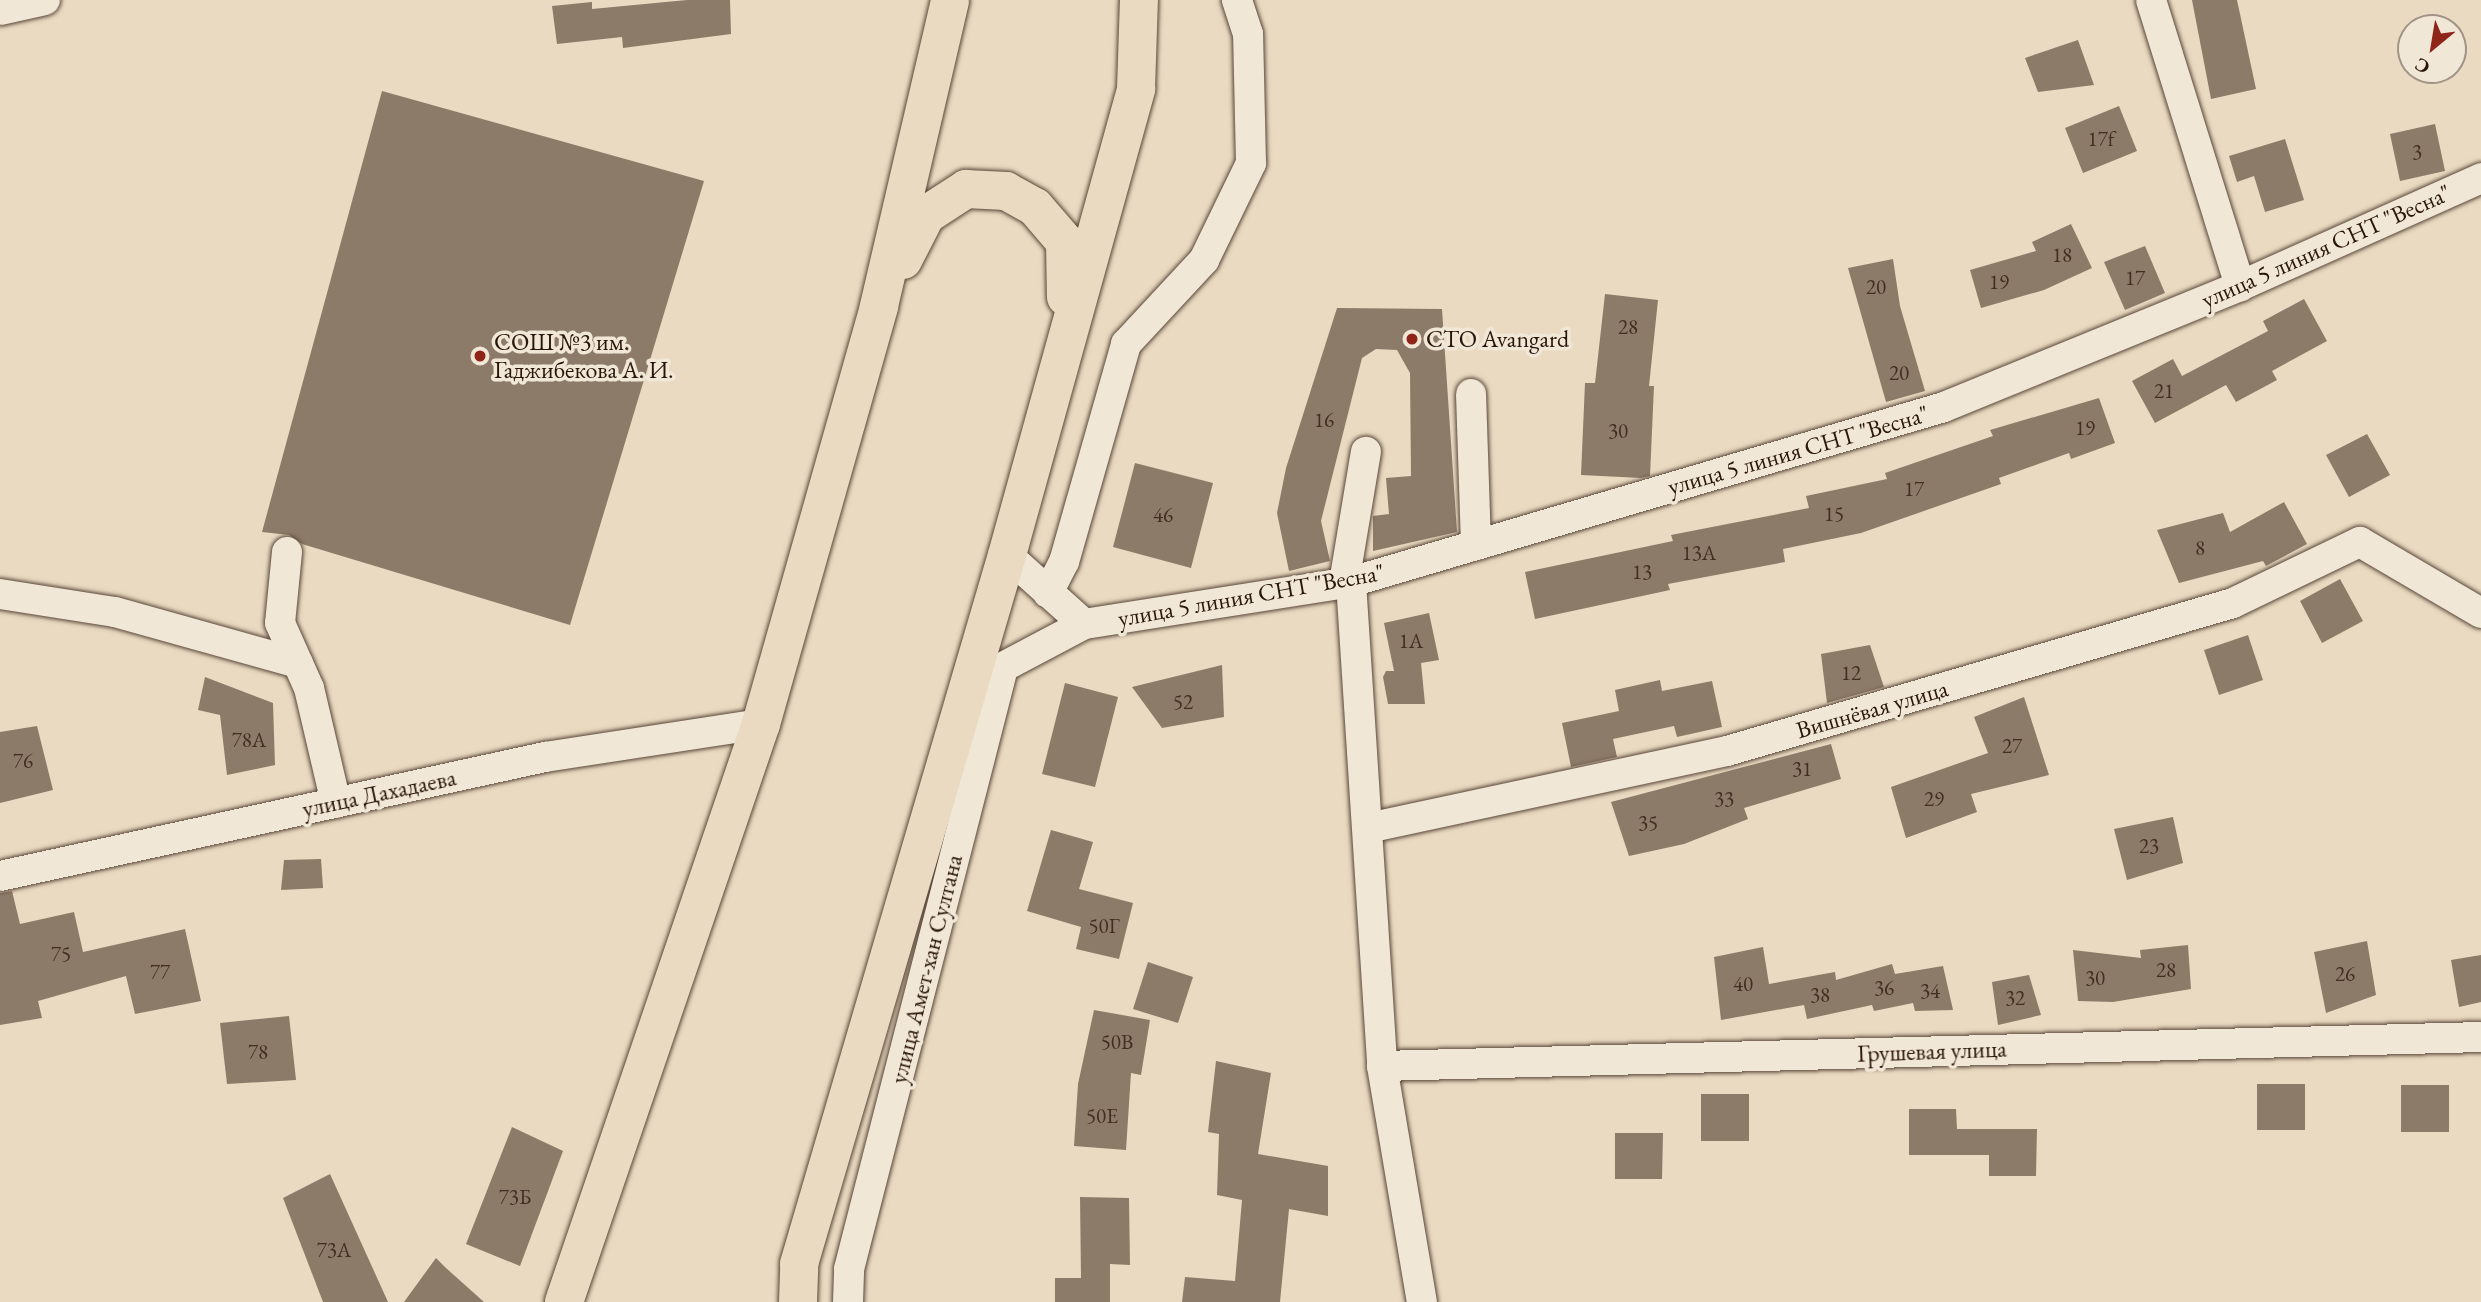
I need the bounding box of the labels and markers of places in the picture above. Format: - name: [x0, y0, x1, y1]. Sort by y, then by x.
- place label: СТО Avangard: [1426, 325, 1569, 353]
- place label: СОШ №3 им. Гаджибекова А. И.: [494, 328, 674, 384]
- marker: СТО Avangard: [1404, 331, 1420, 347]
- marker: СОШ №3 им. Гаджибекова А. И.: [472, 348, 488, 364]

